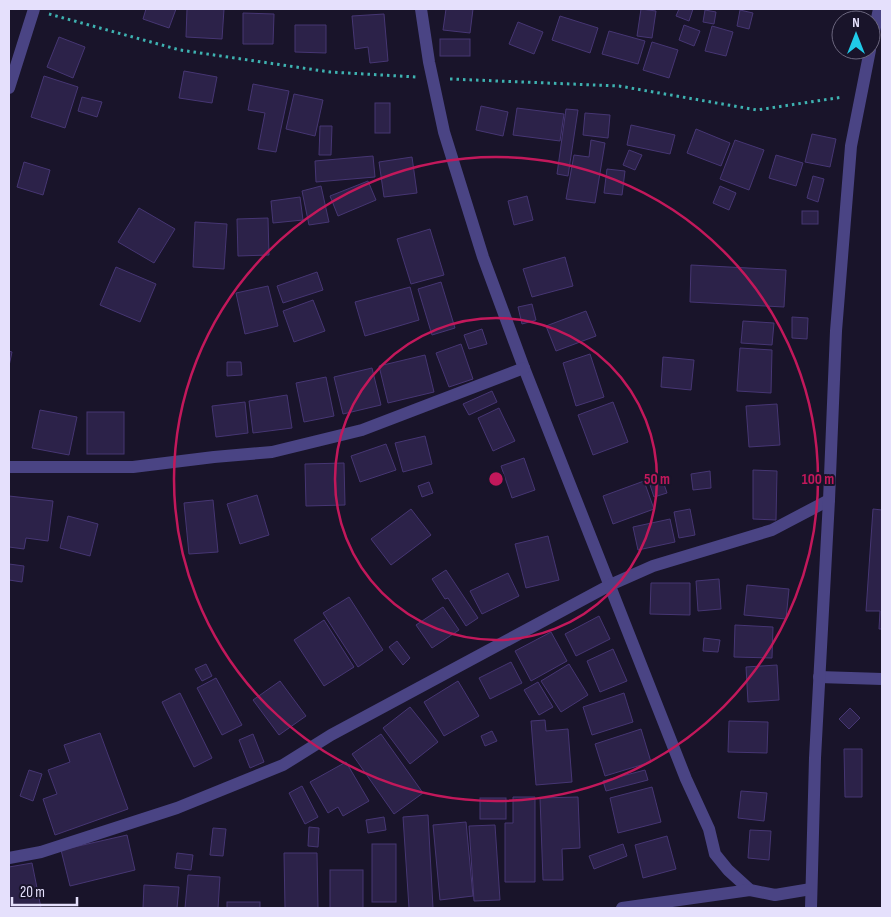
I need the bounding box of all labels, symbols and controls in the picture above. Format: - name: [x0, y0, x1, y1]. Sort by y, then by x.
- north arrow: [831, 10, 881, 60]
- text: N: [852, 14, 860, 31]
- centre of rings: [487, 470, 505, 488]
- text: 50 m: [644, 470, 670, 489]
- text: 100 m: [802, 470, 834, 489]
- scale bar: [12, 874, 78, 906]
- text: 20 m: [20, 883, 45, 902]

